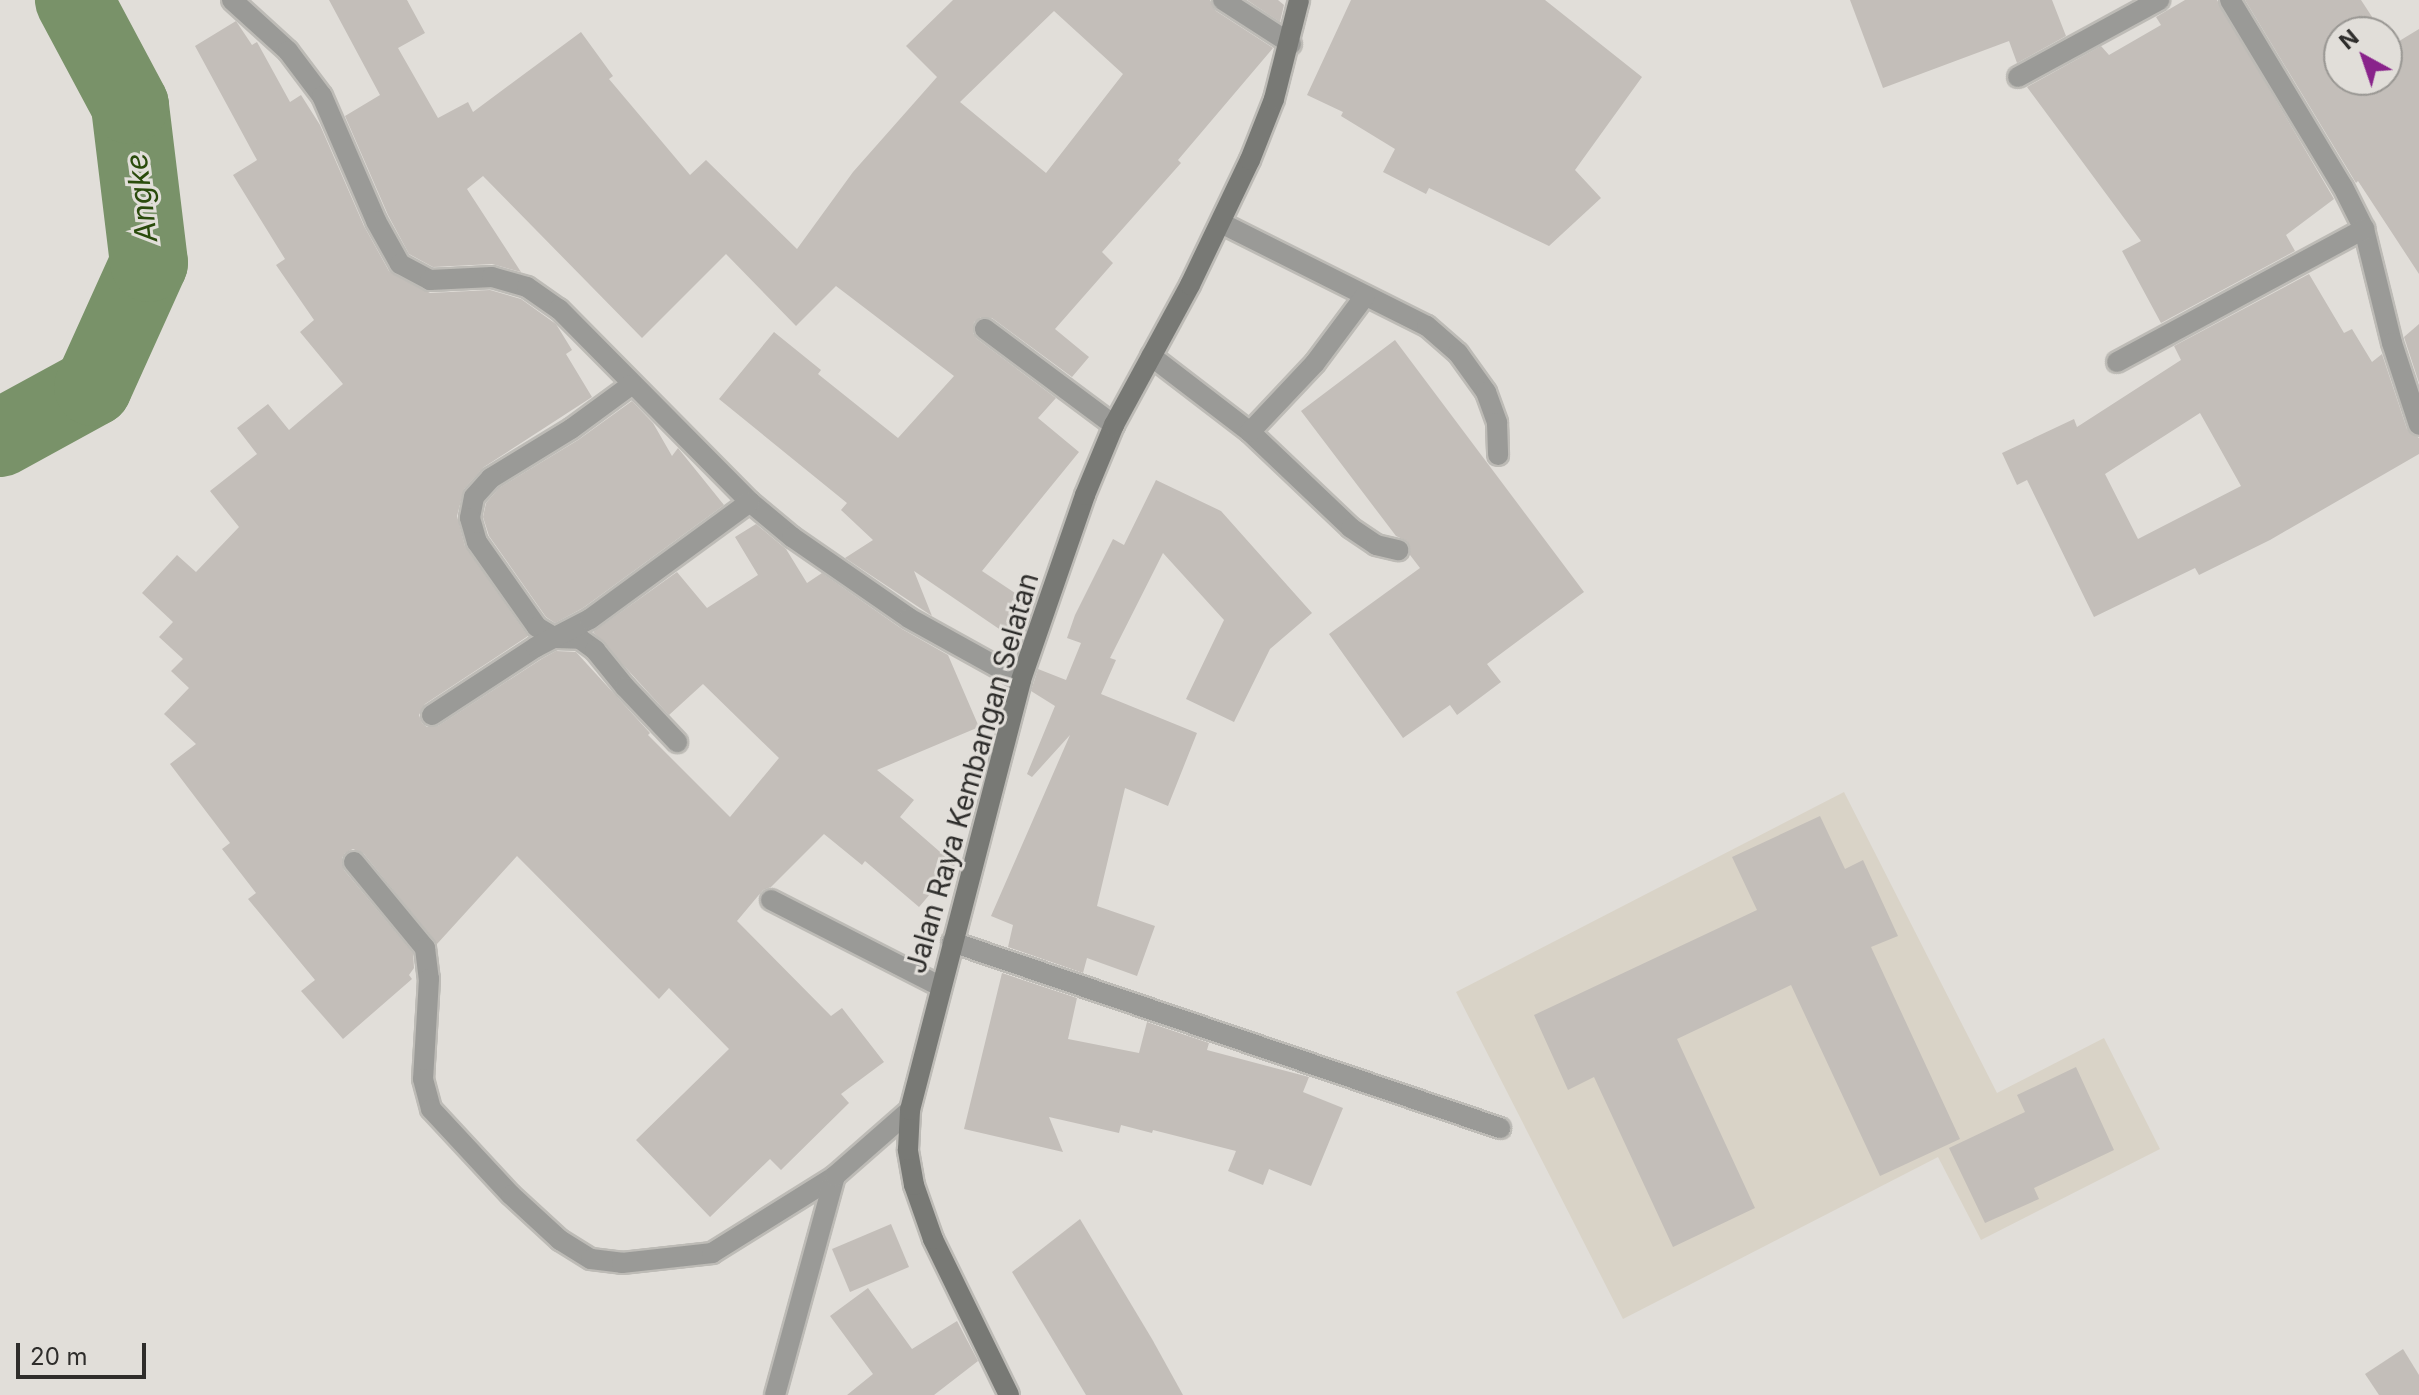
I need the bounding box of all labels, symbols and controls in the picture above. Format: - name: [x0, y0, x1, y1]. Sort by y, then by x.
- north arrow: [2323, 16, 2403, 96]
- text: N: [2334, 24, 2364, 54]
- water label: Angke: [118, 151, 164, 245]
- street label: Jalan Raya Kembangan Selatan: [899, 569, 1045, 977]
- scale bar: [20, 1327, 150, 1377]
- text: 20 m: [30, 1342, 88, 1371]

